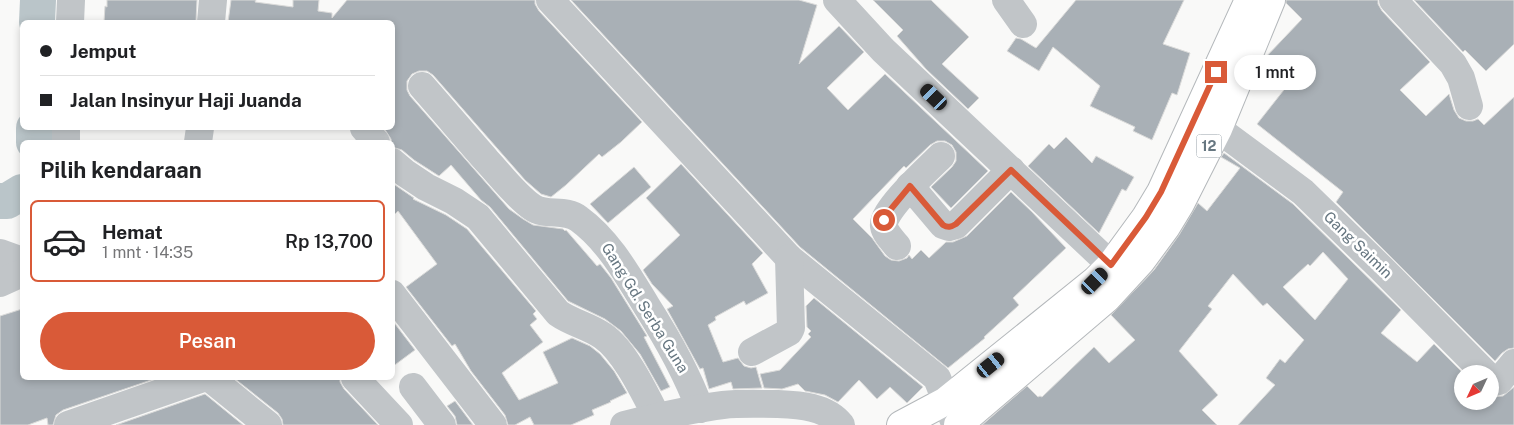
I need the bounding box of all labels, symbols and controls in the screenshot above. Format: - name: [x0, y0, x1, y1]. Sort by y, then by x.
- text: Jemput: [70, 40, 136, 62]
- callout: 1 mnt: [1234, 54, 1316, 90]
- route end: [1205, 61, 1227, 83]
- text: 1 mnt: [1255, 63, 1295, 82]
- car: [917, 81, 950, 113]
- text: Jalan Insinyur Haji Juanda: [70, 89, 302, 111]
- road number: 12: [1196, 134, 1222, 158]
- text: Pilih kendaraan: [40, 157, 202, 183]
- street label: Gang Saimin: [1321, 208, 1396, 281]
- route start: [873, 209, 895, 231]
- icon: car: [42, 219, 87, 264]
- text: Hemat: [102, 221, 163, 243]
- text: Rp 13,700: [285, 230, 373, 252]
- street label: Gang Gd. Serba Guna: [599, 240, 692, 376]
- text: 1 mnt · 14:35: [102, 243, 193, 262]
- car: [1079, 265, 1110, 297]
- button: Pesan: [40, 312, 375, 370]
- car: [974, 350, 1007, 380]
- north arrow: [1454, 365, 1499, 410]
- map controls: [1454, 365, 1499, 410]

